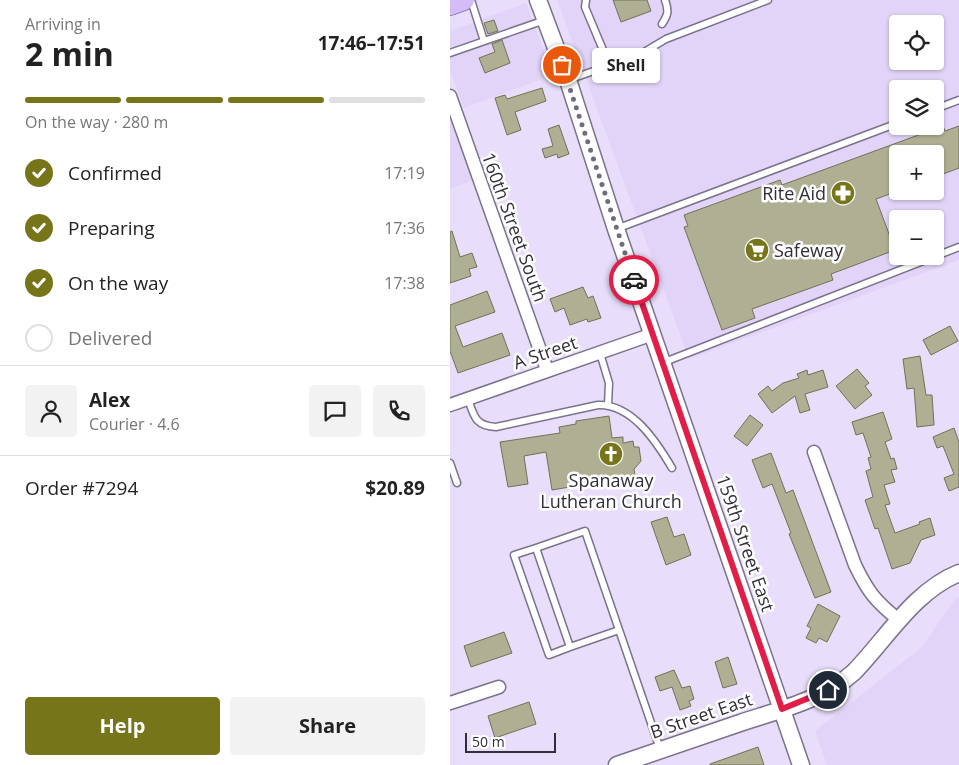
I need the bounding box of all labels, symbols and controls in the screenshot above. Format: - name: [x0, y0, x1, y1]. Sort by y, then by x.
- text: Arriving in: [25, 13, 101, 35]
- map controls: [889, 15, 944, 265]
- button: locate: [889, 15, 944, 70]
- text: 17:46–17:51: [318, 30, 425, 56]
- text: 2 min: [25, 32, 114, 75]
- pin: [541, 44, 583, 86]
- callout: Shell: [592, 48, 660, 82]
- icon: bag: [548, 51, 576, 79]
- text: Shell: [607, 54, 645, 76]
- button: layers: [889, 80, 944, 135]
- text: On the way · 280 m: [25, 111, 168, 133]
- button: +: [889, 145, 944, 200]
- street label: 160th Street South: [477, 149, 553, 305]
- icon: check: [25, 159, 53, 187]
- text: Confirmed: [68, 160, 162, 186]
- text: 17:19: [384, 162, 425, 184]
- pharmacy icon: Rite Aid: [830, 180, 856, 206]
- place label: Rite Aid: [762, 181, 826, 205]
- button: −: [889, 210, 944, 265]
- icon: check: [25, 214, 53, 242]
- text: Preparing: [68, 215, 155, 241]
- text: 17:36: [384, 217, 425, 239]
- supermarket icon: Safeway: [744, 237, 770, 263]
- place label: Safeway: [774, 238, 844, 262]
- courier: [609, 255, 659, 305]
- icon: car: [620, 266, 648, 294]
- icon: check: [25, 269, 53, 297]
- text: On the way: [68, 270, 168, 296]
- text: 17:38: [384, 272, 425, 294]
- text: Delivered: [68, 325, 152, 351]
- street label: A Street: [510, 330, 580, 374]
- button: person: [25, 385, 77, 437]
- button: chat: [309, 385, 361, 437]
- button: phone: [373, 385, 425, 437]
- text: Alex: [89, 387, 130, 413]
- text: Courier · 4.6: [89, 413, 180, 435]
- church icon: Spanaway Lutheran Church: [598, 441, 624, 467]
- place label: Spanaway Lutheran Church: [540, 468, 682, 513]
- street label: 159th Street East: [711, 472, 781, 614]
- text: Order #7294: [25, 475, 138, 501]
- text: $20.89: [365, 475, 425, 501]
- pin: [807, 669, 849, 711]
- icon: home: [814, 676, 842, 704]
- street label: B Street East: [647, 686, 755, 744]
- button: Help: [25, 697, 220, 755]
- button: Share: [230, 697, 425, 755]
- scale bar: [465, 730, 556, 753]
- text: 50 m: [472, 732, 505, 751]

